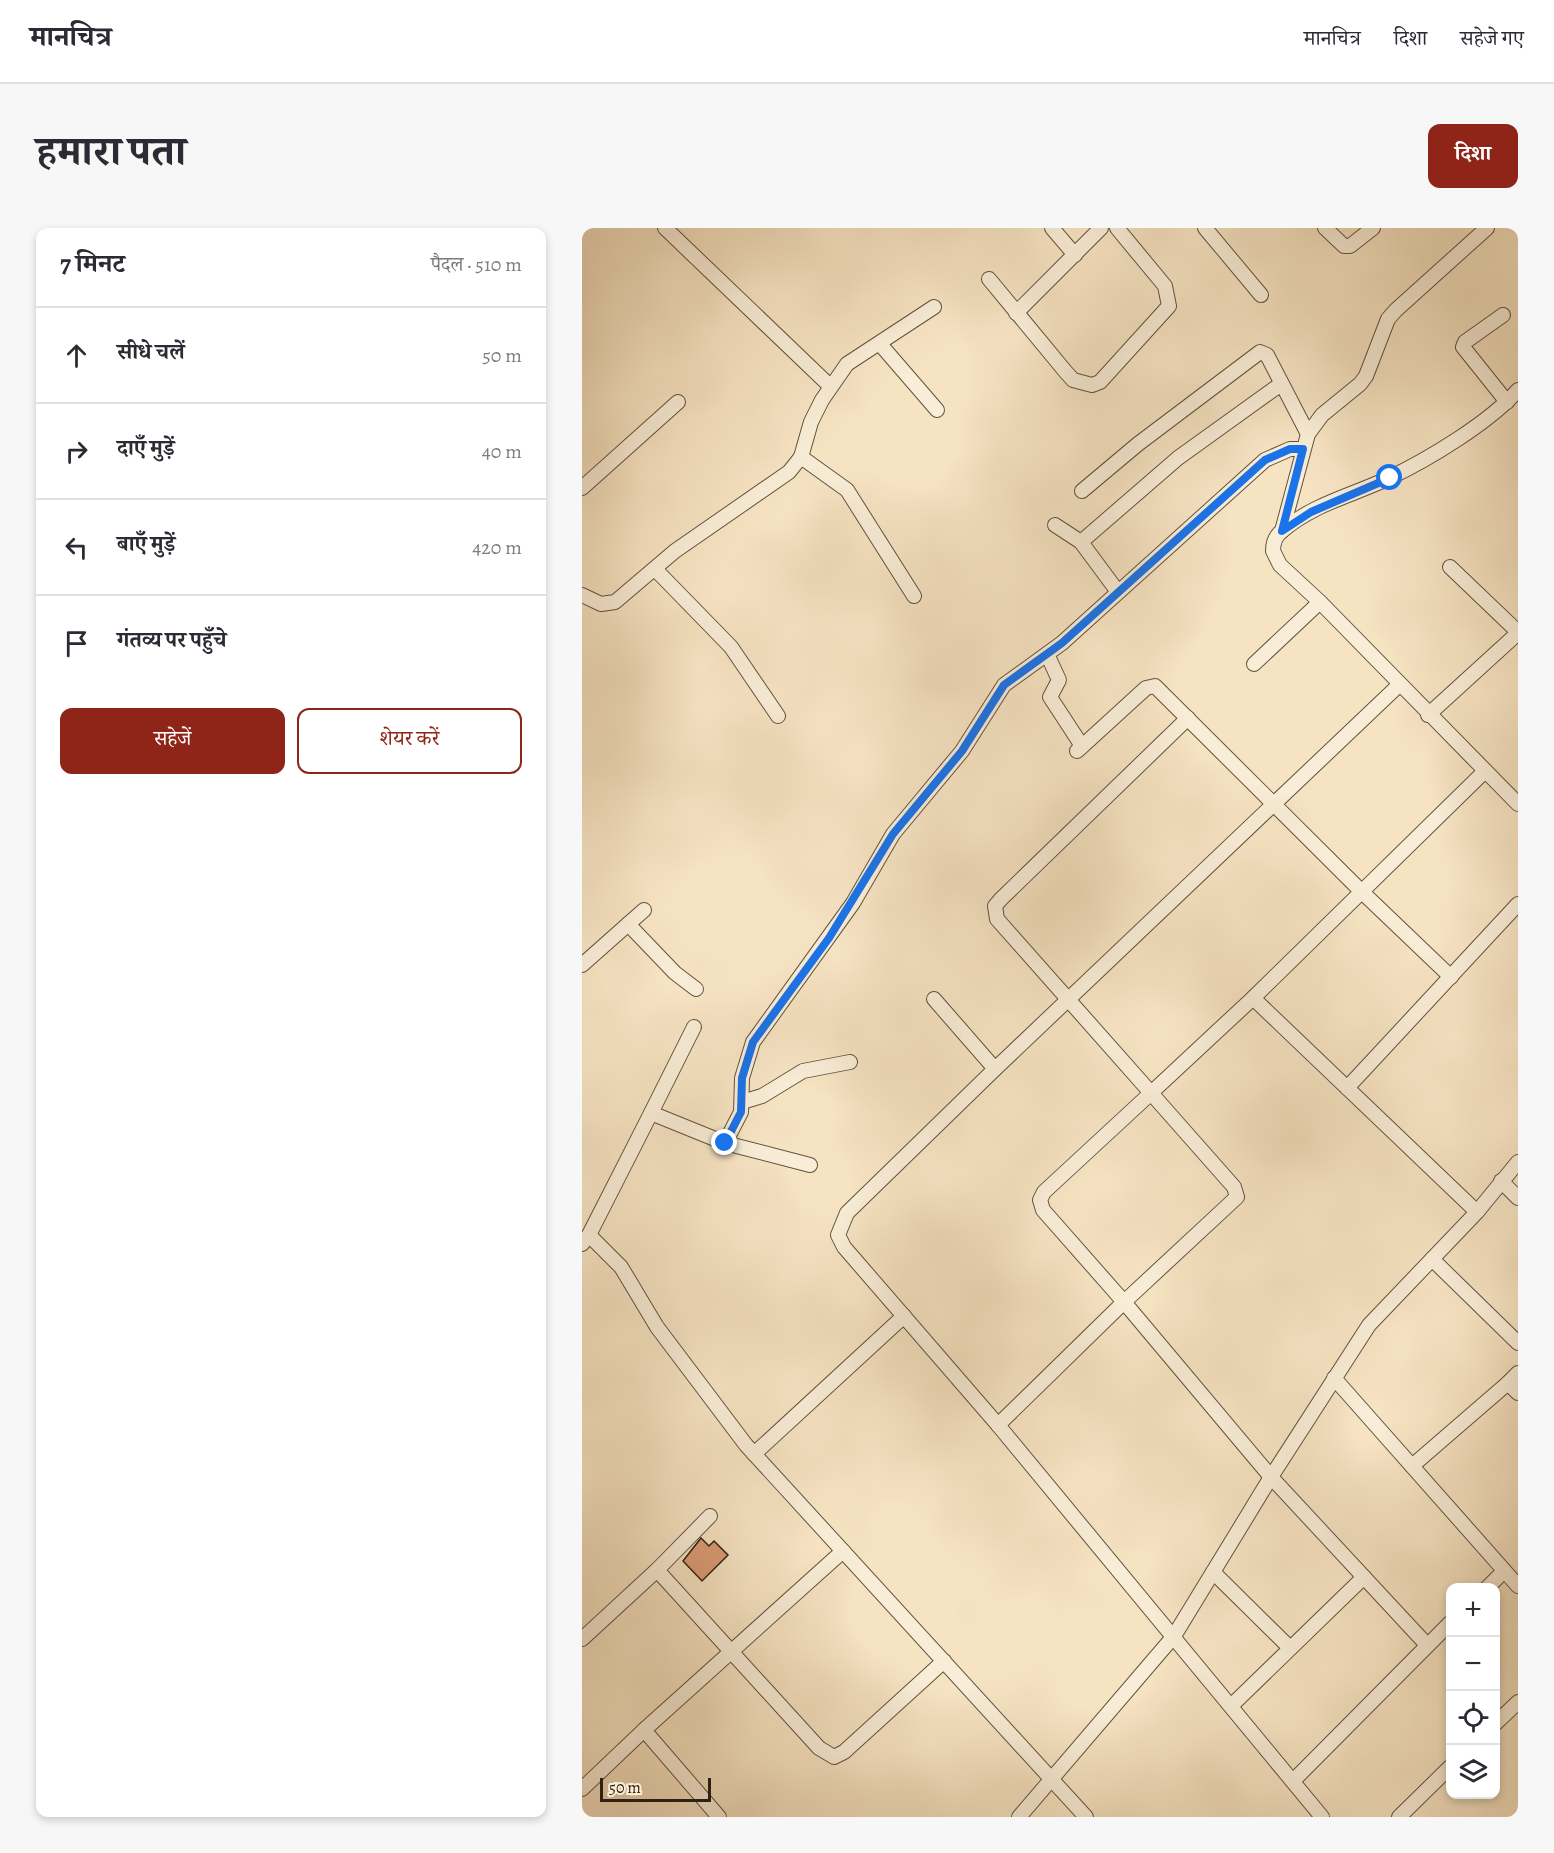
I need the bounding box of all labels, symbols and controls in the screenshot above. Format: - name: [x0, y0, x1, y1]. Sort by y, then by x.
- text: मानचित्र: [30, 18, 112, 56]
- text: मानचित्र: [1304, 24, 1361, 52]
- text: दिशा: [1394, 24, 1427, 52]
- text: सहेजे गए: [1460, 24, 1524, 52]
- text: हमारा पता: [36, 122, 186, 179]
- button: दिशा: [1428, 124, 1518, 188]
- text: 7 मिनट: [60, 246, 125, 281]
- text: पैदल · 510 m: [431, 251, 522, 278]
- text: सीधे चलें: [117, 337, 185, 367]
- icon: ahead: [60, 339, 93, 372]
- text: 50 m: [482, 342, 522, 369]
- text: दाएँ मुड़ें: [117, 433, 175, 463]
- icon: right: [60, 435, 93, 468]
- text: 40 m: [482, 438, 522, 465]
- route start: [1376, 464, 1402, 490]
- text: बाएँ मुड़ें: [117, 529, 175, 559]
- icon: left: [60, 531, 93, 564]
- text: 420 m: [472, 534, 522, 561]
- text: गंतव्य पर पहुँचे: [117, 625, 226, 655]
- icon: arrive: [60, 627, 93, 660]
- button: सहेजें: [60, 708, 285, 774]
- button: शेयर करें: [297, 708, 522, 774]
- route end: [711, 1129, 737, 1155]
- map controls: [1446, 1583, 1500, 1799]
- button: +: [1446, 1583, 1500, 1637]
- button: −: [1446, 1637, 1500, 1691]
- button: locate: [1446, 1691, 1500, 1745]
- button: layers: [1446, 1745, 1500, 1799]
- scale bar: [600, 1775, 711, 1802]
- text: 50 m: [609, 1777, 641, 1799]

